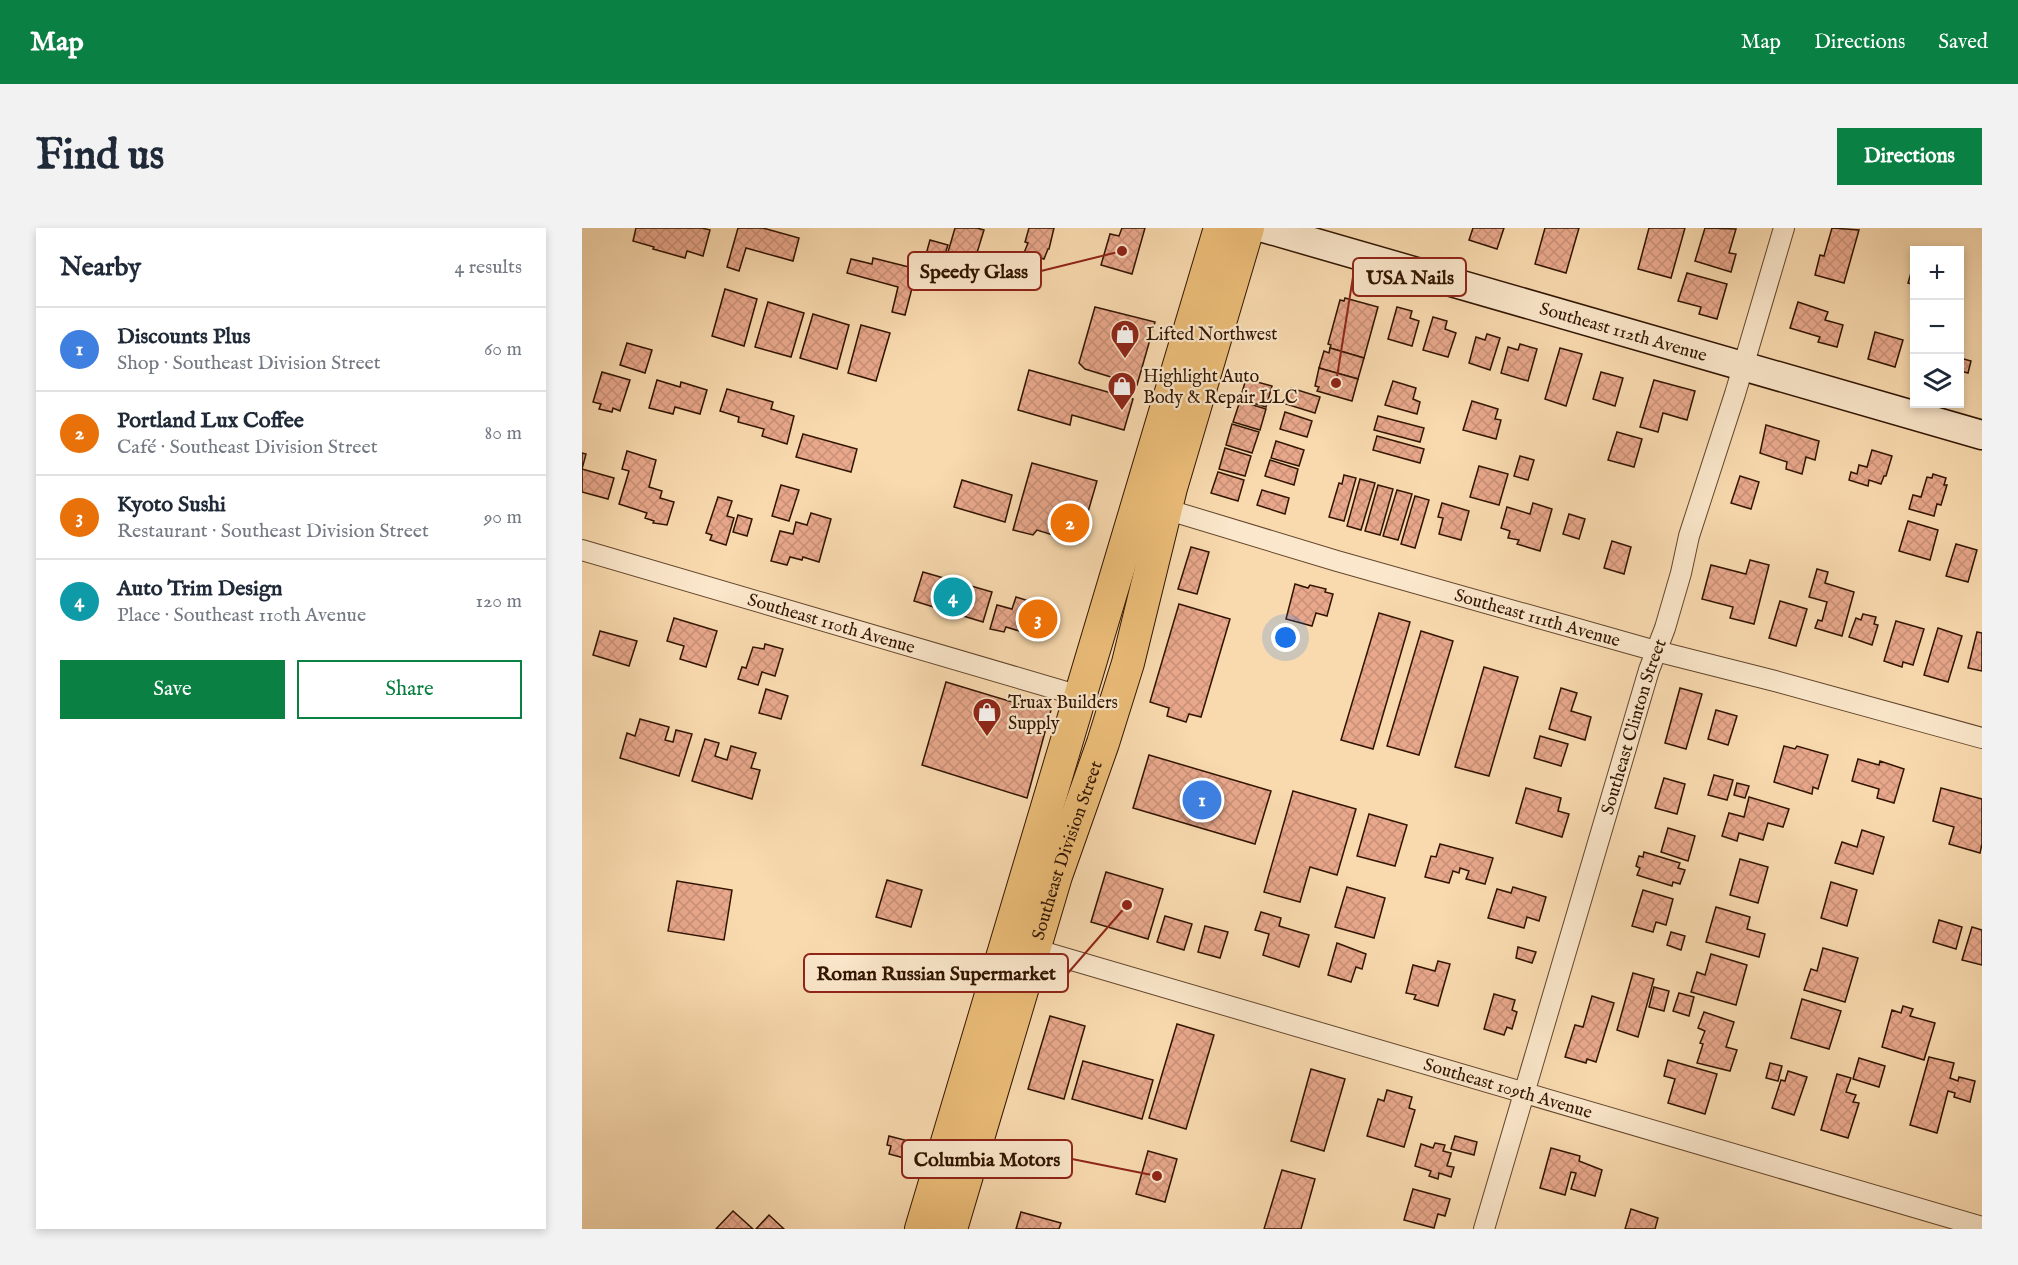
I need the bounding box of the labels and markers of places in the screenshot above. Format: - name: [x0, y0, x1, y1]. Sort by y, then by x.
- callout: Speedy Glass: [908, 252, 1041, 290]
- callout: USA Nails: [1353, 258, 1466, 296]
- shop icon: Lifted Northwest: [1109, 318, 1141, 360]
- place label: Lifted Northwest: [1146, 324, 1277, 347]
- place label: Highlight Auto Body & Repair LLC: [1143, 366, 1298, 410]
- shop icon: Highlight Auto Body & Repair LLC: [1106, 370, 1138, 412]
- pin: 2: [1050, 500, 1090, 546]
- pin: 4: [934, 574, 973, 620]
- pin: 3: [1018, 596, 1058, 642]
- place label: Truax Builders Supply: [1008, 692, 1118, 736]
- shop icon: Truax Builders Supply: [971, 696, 1003, 738]
- pin: 1: [1182, 778, 1222, 822]
- callout: Roman Russian Supermarket: [804, 954, 1068, 992]
- callout: Columbia Motors: [902, 1140, 1072, 1178]

